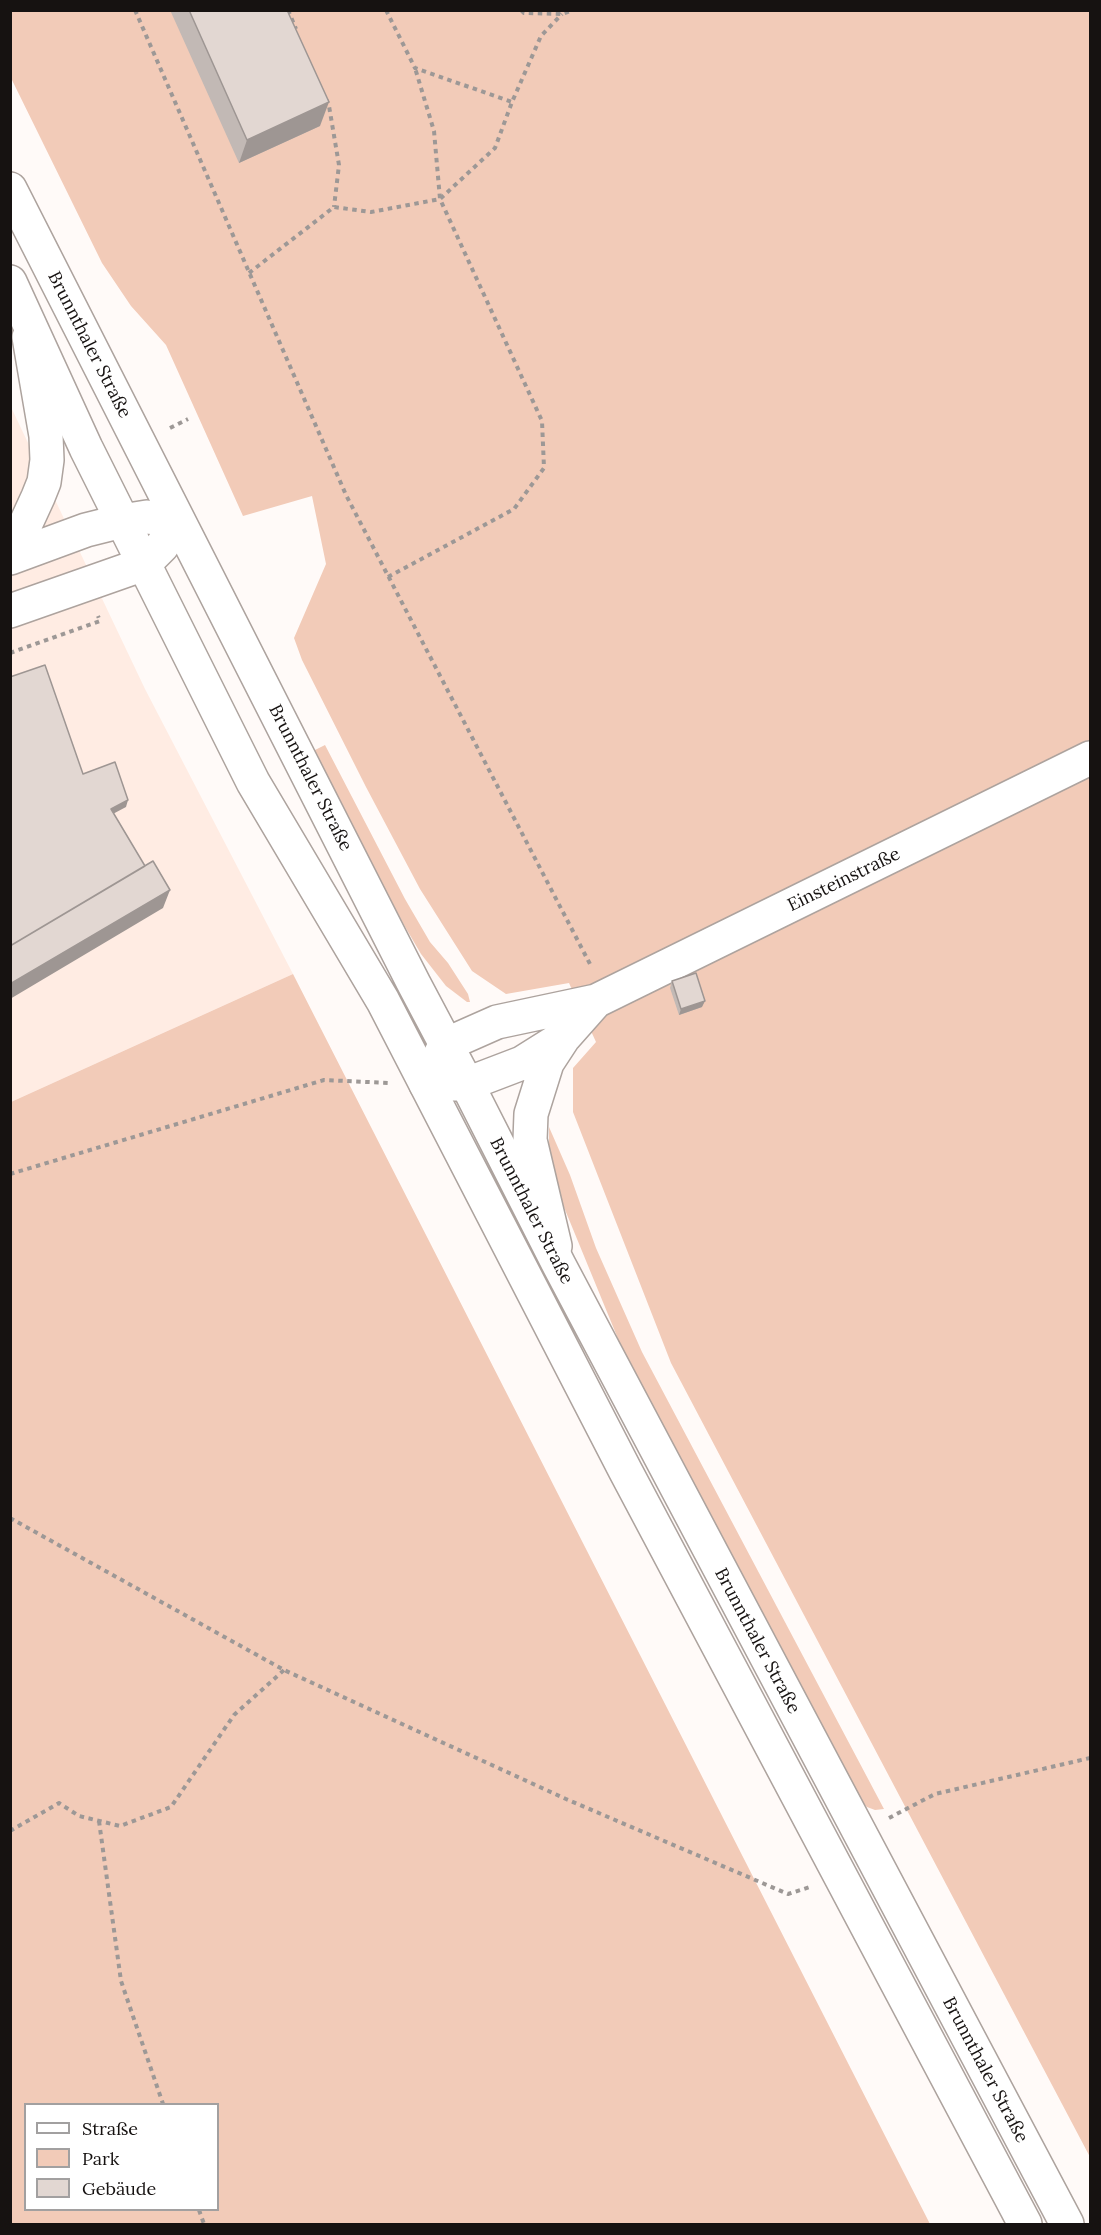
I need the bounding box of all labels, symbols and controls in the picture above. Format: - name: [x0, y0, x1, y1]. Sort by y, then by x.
- street label: Brunnthaler Straße: [43, 268, 135, 422]
- street label: Brunnthaler Straße: [264, 701, 356, 855]
- street label: Einsteinstraße: [784, 843, 904, 917]
- street label: Brunnthaler Straße: [485, 1134, 577, 1288]
- street label: Brunnthaler Straße: [710, 1565, 804, 1717]
- street label: Brunnthaler Straße: [938, 1994, 1032, 2146]
- legend: [24, 2103, 219, 2211]
- text: Straße: [82, 2117, 138, 2140]
- text: Park: [82, 2147, 119, 2170]
- text: Gebäude: [82, 2177, 156, 2200]

